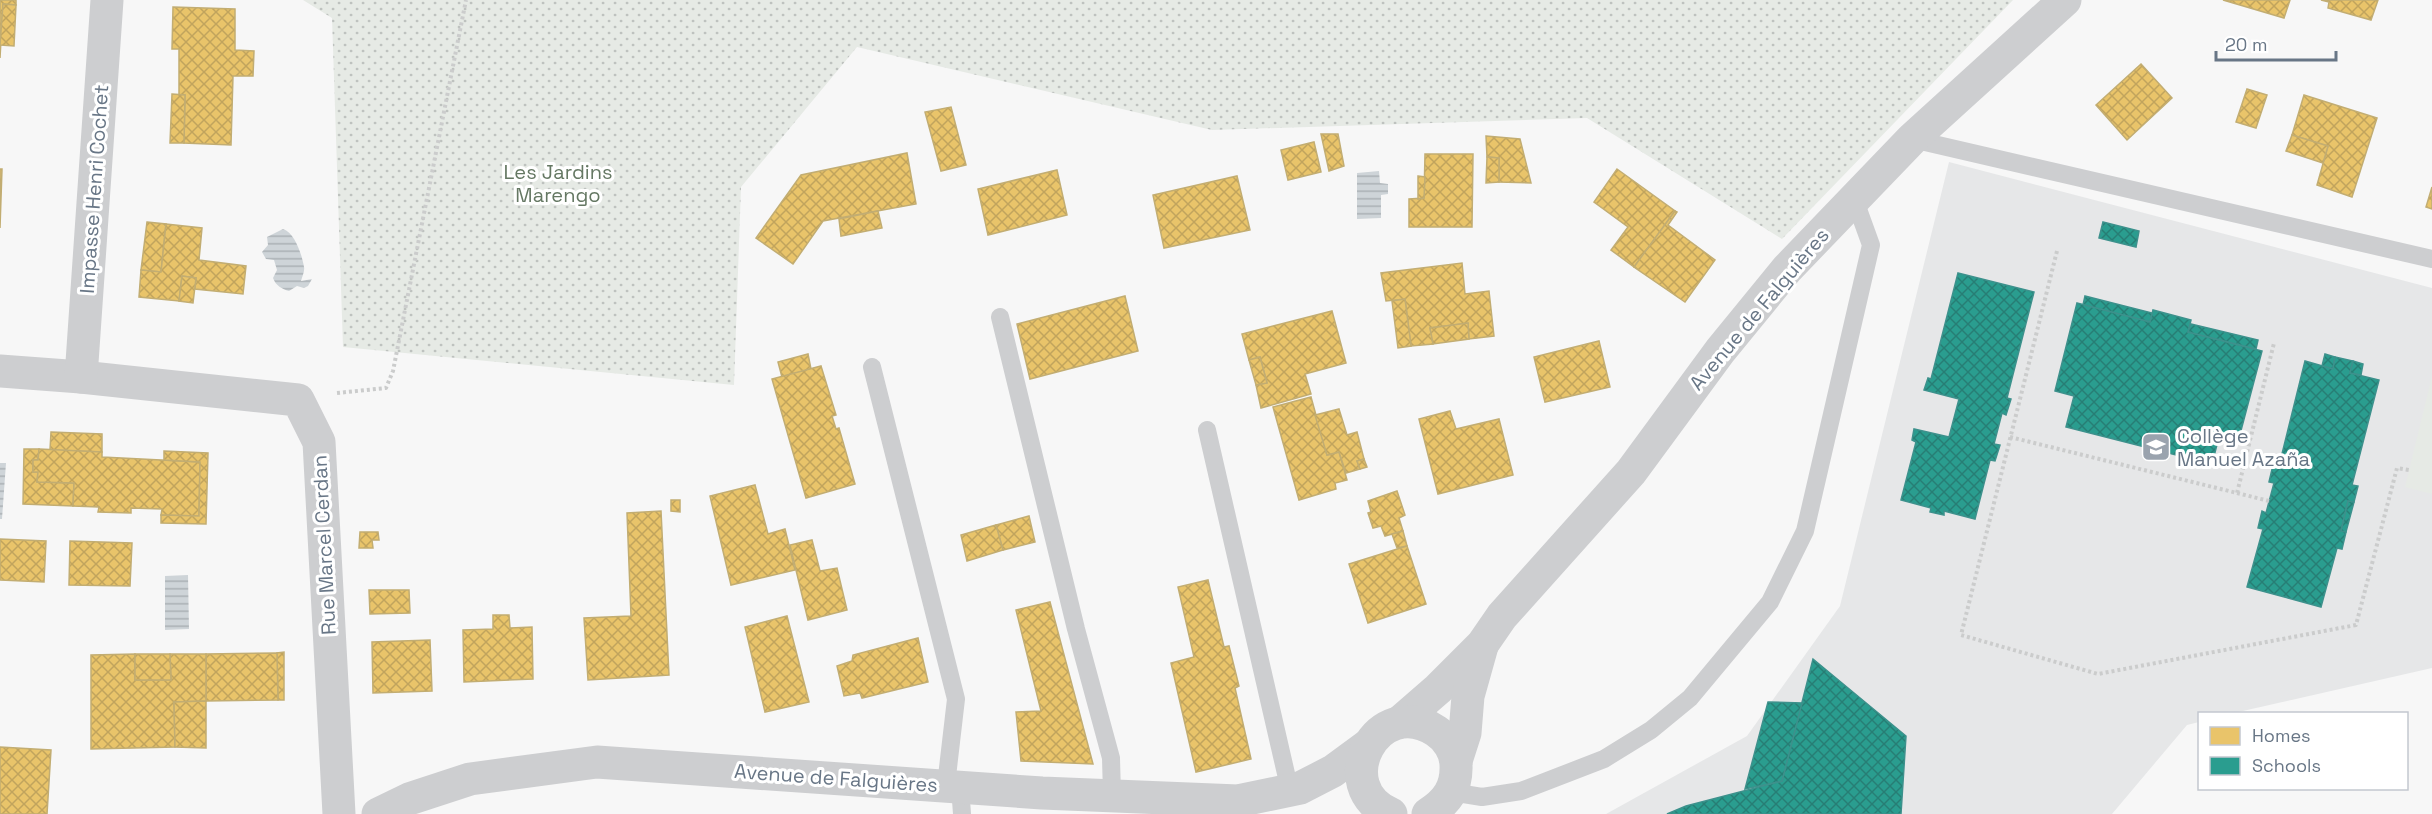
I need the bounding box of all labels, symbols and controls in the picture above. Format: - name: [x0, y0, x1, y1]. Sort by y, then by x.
- scale bar: [2216, 24, 2336, 62]
- text: 20 m: [2225, 33, 2268, 56]
- street label: Impasse Henri Cochet: [74, 84, 114, 294]
- park label: Les Jardins Marengo: [504, 159, 613, 208]
- street label: Avenue de Falguières: [1683, 222, 1835, 396]
- place label: Collège Manuel Azaña: [2177, 423, 2310, 472]
- school or university icon: Collège Manuel Azaña: [2140, 431, 2172, 463]
- street label: Rue Marcel Cerdan: [306, 454, 342, 636]
- legend: [2198, 712, 2408, 790]
- text: Homes: [2252, 724, 2311, 747]
- text: Schools: [2252, 754, 2321, 777]
- street label: Avenue de Falguières: [733, 758, 939, 798]

